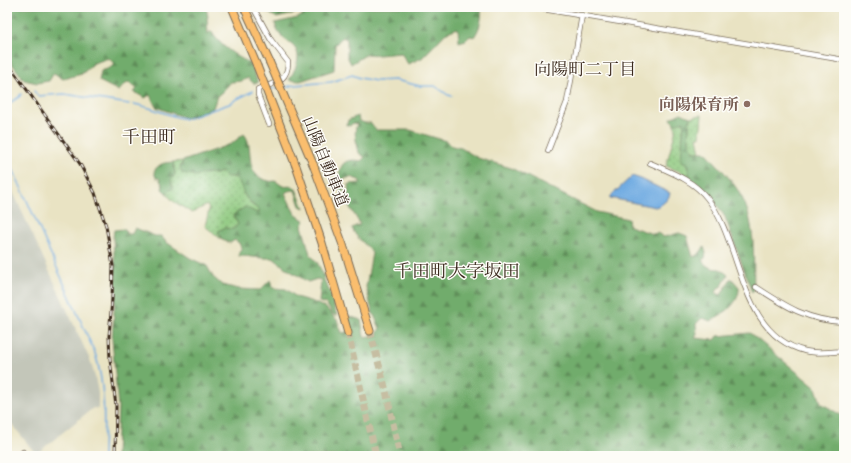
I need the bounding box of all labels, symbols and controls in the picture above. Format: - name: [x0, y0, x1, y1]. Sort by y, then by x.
- district label: 向陽町二丁目: [534, 56, 636, 81]
- place label: 向陽保育所: [659, 92, 739, 116]
- marker: 向陽保育所: [742, 99, 752, 109]
- street label: 山陽自動車道: [297, 112, 355, 210]
- district label: 千田町: [122, 123, 176, 150]
- district label: 千田町大字坂田: [394, 257, 520, 284]

